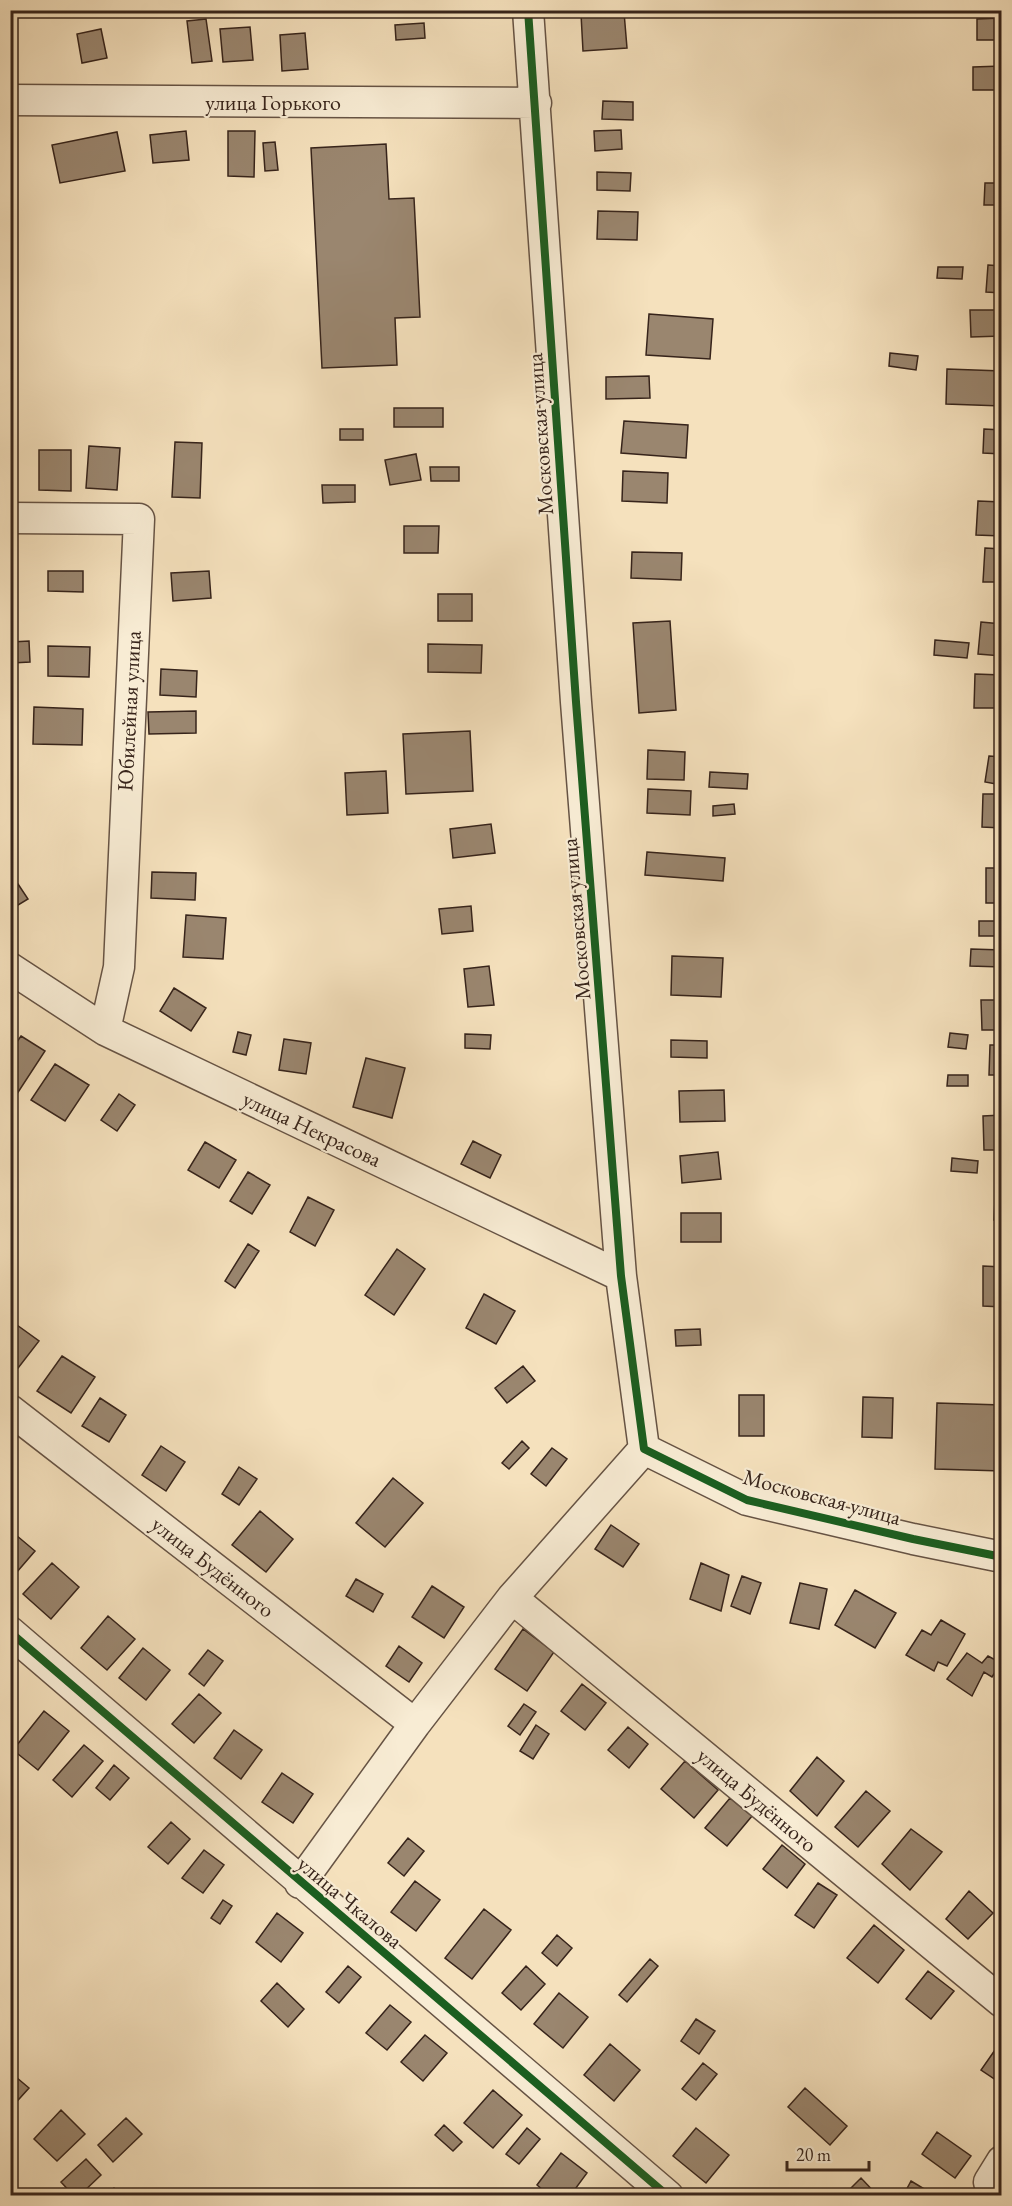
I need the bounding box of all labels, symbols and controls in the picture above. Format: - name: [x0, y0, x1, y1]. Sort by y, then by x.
- street label: улица Горького: [205, 88, 341, 117]
- street label: Московская улица: [520, 352, 560, 516]
- street label: Юбилейная улица: [110, 630, 148, 792]
- street label: Московская улица: [554, 837, 598, 1001]
- street label: улица Некрасова: [238, 1084, 386, 1174]
- street label: Московская улица: [740, 1462, 904, 1532]
- street label: улица Будённого: [145, 1510, 281, 1624]
- street label: улица Будённого: [691, 1741, 823, 1859]
- street label: улица Чкалова: [291, 1849, 409, 1955]
- scale bar: [787, 2134, 870, 2172]
- text: 20 m: [796, 2143, 831, 2166]

